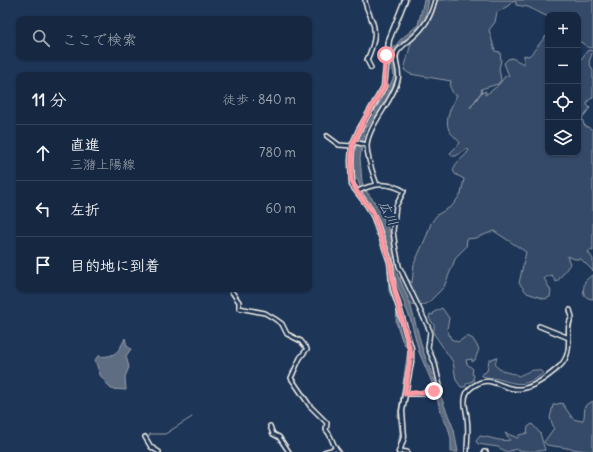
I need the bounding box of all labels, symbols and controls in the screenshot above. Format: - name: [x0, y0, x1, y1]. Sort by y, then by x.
- map controls: [545, 12, 581, 156]
- button: +: [545, 12, 581, 48]
- search box: [16, 16, 312, 60]
- icon: search: [30, 27, 52, 49]
- text: ここで検索: [62, 30, 137, 49]
- route start: [377, 46, 395, 64]
- button: −: [545, 48, 581, 84]
- button: locate: [545, 84, 581, 120]
- text: 11 分: [32, 89, 67, 111]
- text: 徒歩 · 840 m: [223, 91, 296, 108]
- button: layers: [545, 120, 581, 156]
- text: 直進: [70, 135, 100, 154]
- icon: ahead: [32, 142, 54, 164]
- text: 780 m: [259, 144, 296, 161]
- text: 三潴上陽線: [70, 156, 135, 173]
- icon: left: [32, 198, 54, 220]
- water label: 広川: [375, 198, 402, 229]
- text: 左折: [70, 200, 100, 219]
- text: 60 m: [265, 200, 296, 217]
- icon: arrive: [32, 254, 54, 276]
- text: 目的地に到着: [70, 256, 160, 275]
- route end: [425, 382, 443, 400]

